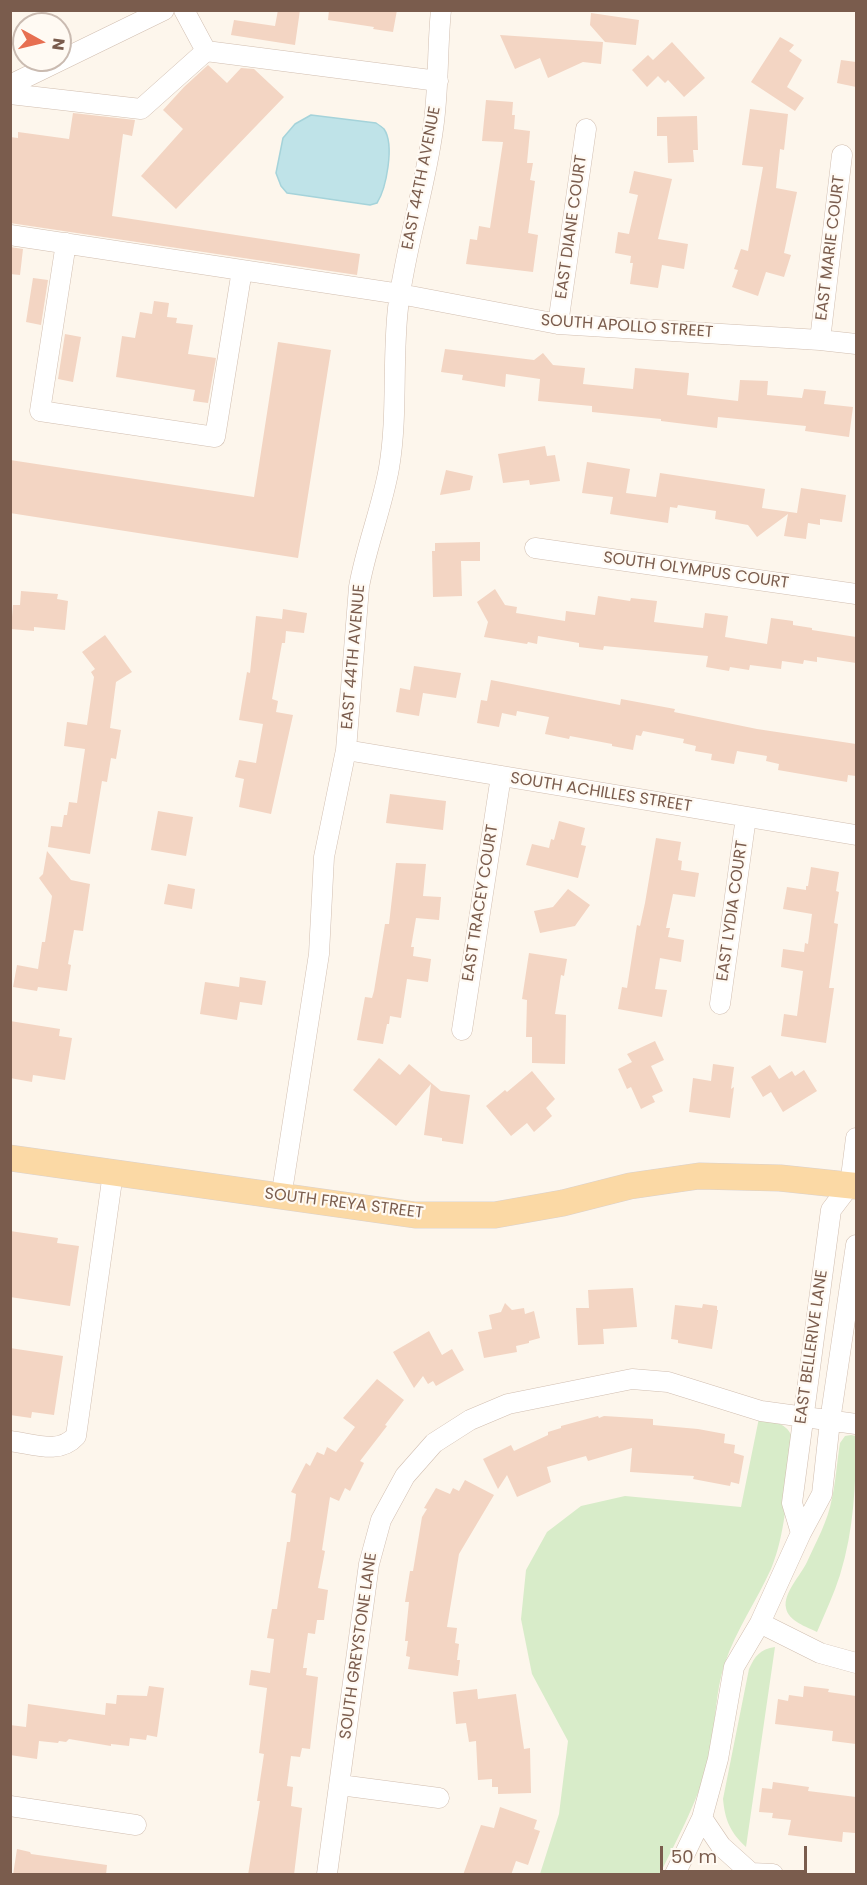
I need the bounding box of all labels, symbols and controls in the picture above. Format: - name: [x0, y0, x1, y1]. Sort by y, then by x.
- north arrow: [12, 12, 72, 72]
- text: N: [46, 37, 71, 52]
- street label: EAST 44TH AVENUE: [399, 105, 445, 251]
- street label: EAST DIANE COURT: [552, 154, 592, 300]
- street label: EAST MARIE COURT: [813, 174, 849, 322]
- street label: SOUTH APOLLO STREET: [540, 311, 714, 343]
- street label: SOUTH OLYMPUS COURT: [602, 548, 790, 594]
- street label: EAST 44TH AVENUE: [338, 584, 370, 730]
- street label: SOUTH ACHILLES STREET: [509, 769, 693, 817]
- street label: EAST TRACEY COURT: [459, 823, 503, 983]
- street label: EAST LYDIA COURT: [714, 839, 752, 983]
- street label: SOUTH FREYA STREET: [263, 1185, 425, 1223]
- street label: EAST BELLERIVE LANE: [792, 1269, 832, 1425]
- street label: SOUTH GREYSTONE LANE: [336, 1552, 382, 1740]
- scale bar: [663, 1834, 810, 1872]
- text: 50 m: [671, 1844, 717, 1869]

